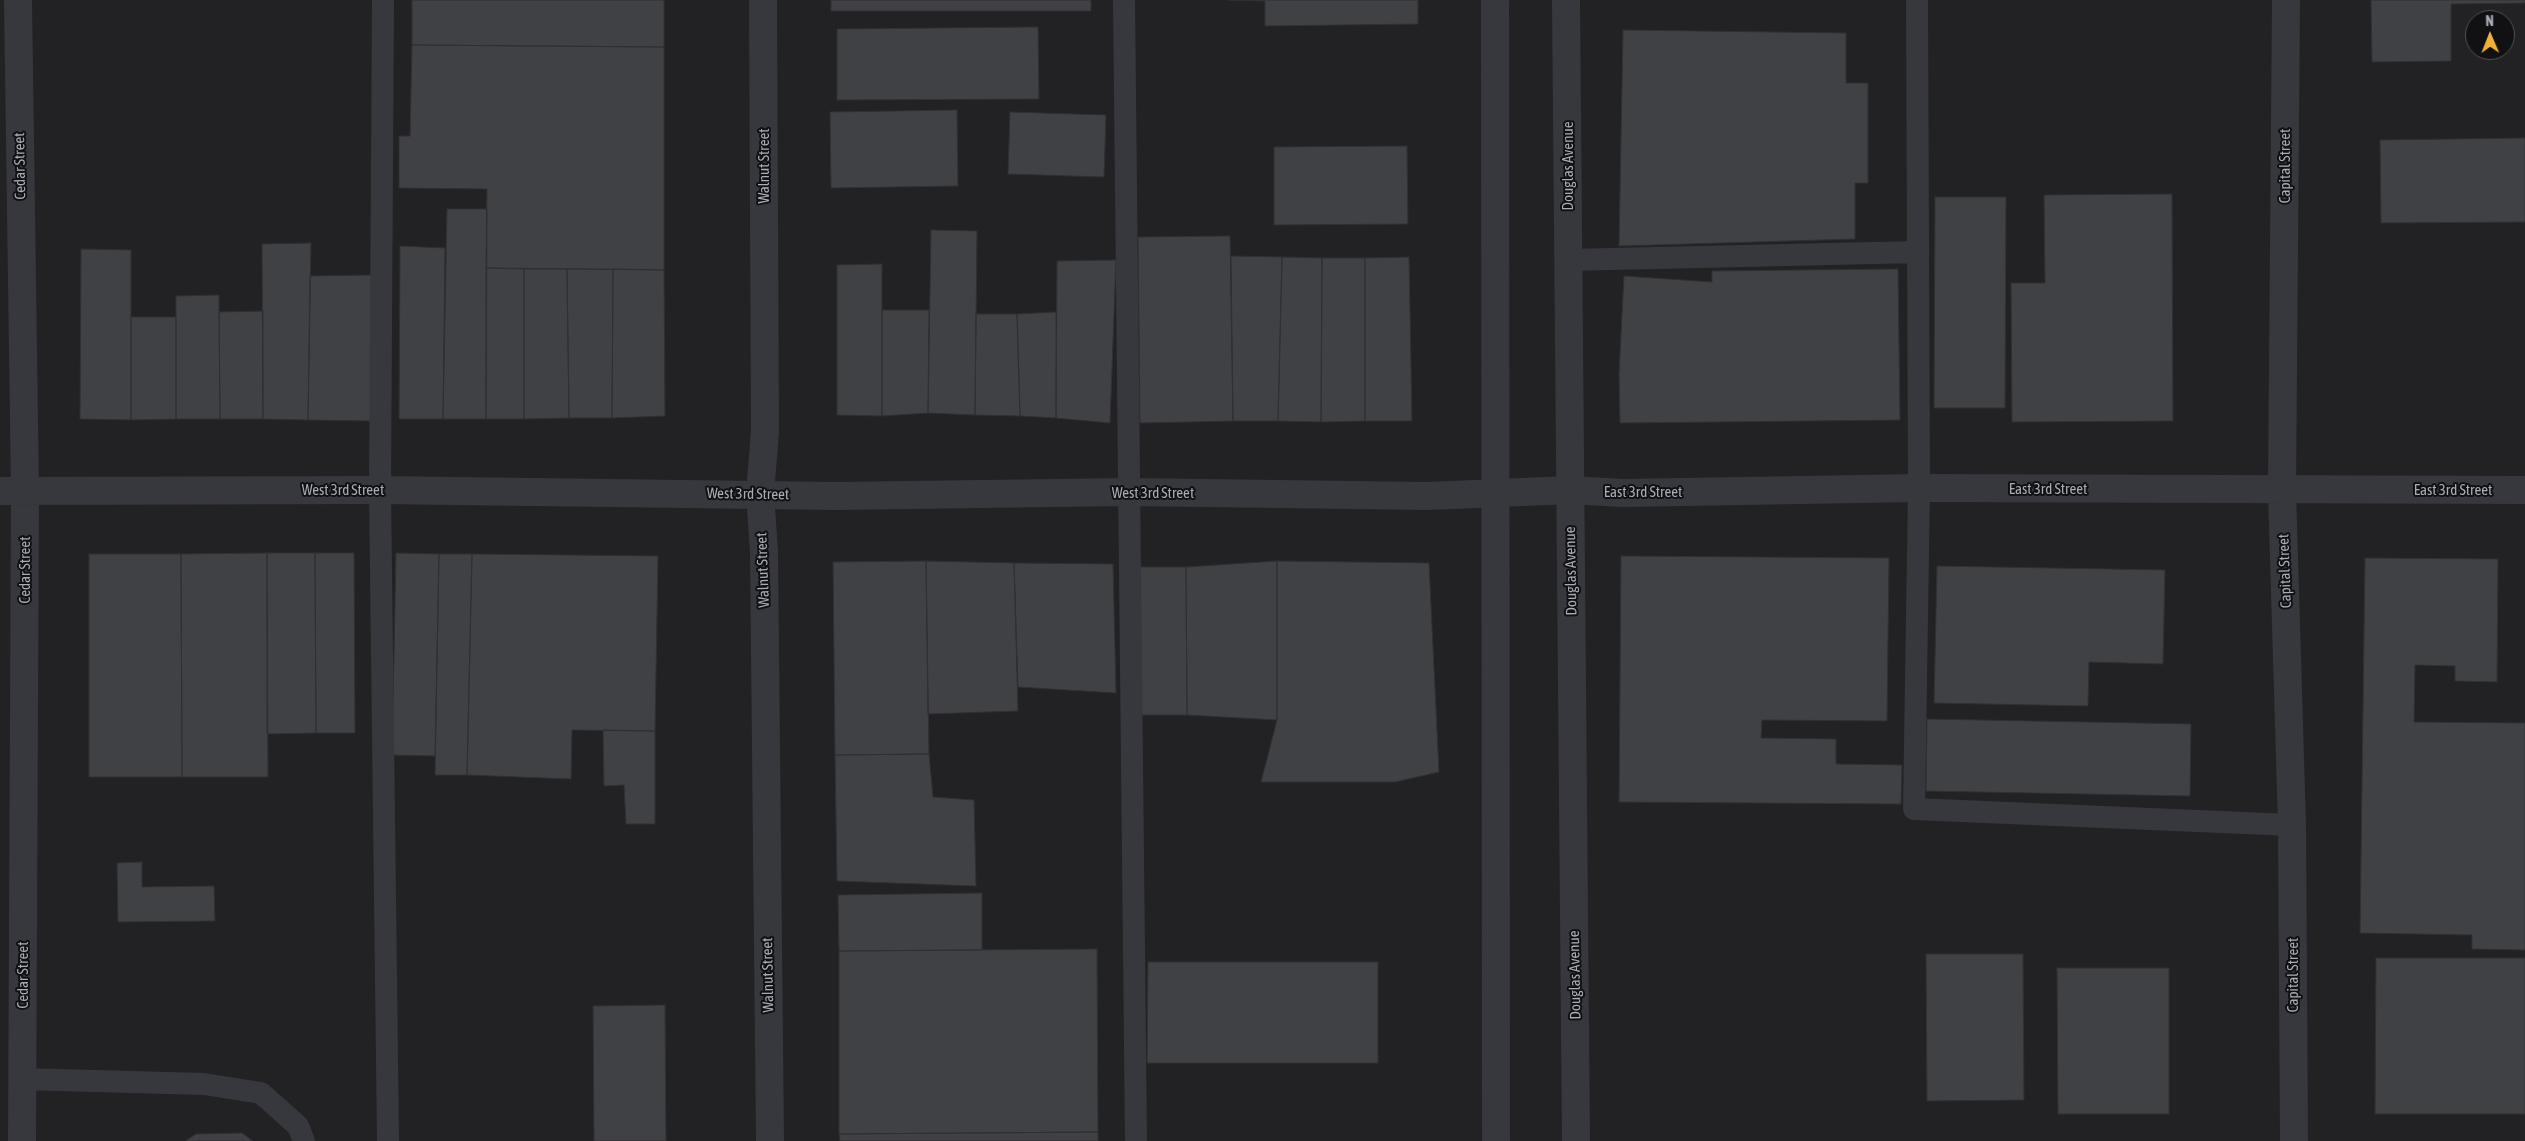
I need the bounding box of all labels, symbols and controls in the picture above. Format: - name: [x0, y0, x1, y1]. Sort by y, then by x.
- north arrow: [2465, 10, 2515, 60]
- text: N: [2485, 13, 2494, 29]
- street label: Douglas Avenue: [1559, 122, 1577, 210]
- street label: Walnut Street: [755, 128, 773, 204]
- street label: Capital Street: [2276, 129, 2294, 203]
- street label: Cedar Street: [10, 132, 30, 200]
- street label: East 3rd Street: [2009, 480, 2087, 498]
- street label: West 3rd Street: [302, 481, 384, 499]
- street label: East 3rd Street: [2414, 481, 2492, 499]
- street label: East 3rd Street: [1604, 483, 1682, 501]
- street label: West 3rd Street: [707, 484, 789, 504]
- street label: West 3rd Street: [1112, 484, 1194, 502]
- street label: Douglas Avenue: [1561, 526, 1581, 616]
- street label: Walnut Street: [753, 532, 773, 608]
- street label: Capital Street: [2275, 533, 2295, 609]
- street label: Cedar Street: [16, 537, 34, 603]
- street label: Douglas Avenue: [1565, 930, 1585, 1020]
- street label: Walnut Street: [758, 937, 778, 1013]
- street label: Capital Street: [2284, 938, 2302, 1012]
- street label: Cedar Street: [14, 942, 32, 1008]

